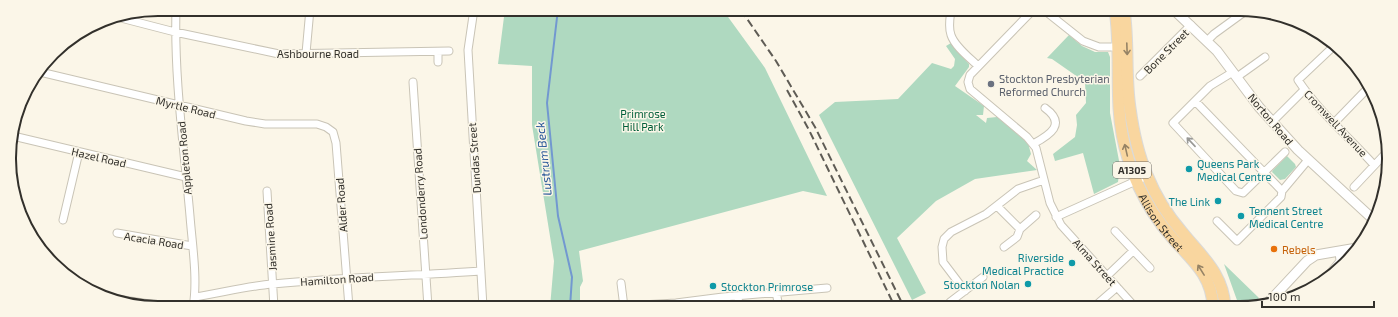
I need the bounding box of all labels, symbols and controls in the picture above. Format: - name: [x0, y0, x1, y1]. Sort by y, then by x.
- street label: Bone Street: [1141, 26, 1191, 76]
- one-way arrow: [1124, 42, 1131, 55]
- street label: Ashbourne Road: [277, 47, 359, 60]
- place label: Stockton Presbyterian Reformed Church: [999, 72, 1110, 98]
- marker: Stockton Presbyterian Reformed Church: [986, 79, 996, 89]
- street label: Cromwell Avenue: [1302, 87, 1370, 159]
- street label: Norton Road: [1246, 91, 1296, 147]
- street label: Myrtle Road: [155, 93, 217, 121]
- park label: Primrose Hill Park: [620, 107, 666, 133]
- street label: Appleton Road: [174, 121, 194, 195]
- water label: Lustrum Beck: [532, 121, 554, 197]
- street label: Dundas Street: [465, 122, 483, 194]
- one-way arrow: [1186, 136, 1195, 147]
- street label: Hazel Road: [70, 144, 128, 170]
- one-way arrow: [1121, 144, 1129, 157]
- street label: Londonderry Road: [410, 148, 430, 240]
- place label: Queens Park Medical Centre: [1197, 157, 1271, 183]
- road number: A1305: [1113, 162, 1151, 178]
- marker: Queens Park Medical Centre: [1184, 164, 1194, 174]
- street label: Alder Road: [333, 177, 349, 233]
- street label: Allison Street: [1137, 191, 1187, 253]
- place label: The Link: [1168, 195, 1210, 208]
- marker: The Link: [1213, 196, 1223, 206]
- street label: Jasmine Road: [261, 203, 279, 271]
- place label: Tennent Street Medical Centre: [1249, 204, 1323, 230]
- marker: Tennent Street Medical Centre: [1236, 211, 1246, 221]
- street label: Acacia Road: [123, 229, 185, 251]
- street label: Alma Street: [1070, 236, 1120, 288]
- place label: Rebels: [1282, 243, 1316, 256]
- marker: Rebels: [1269, 244, 1279, 254]
- place label: Riverside Medical Practice: [982, 251, 1064, 277]
- marker: Riverside Medical Practice: [1067, 258, 1077, 268]
- one-way arrow: [1197, 265, 1205, 276]
- street label: Hamilton Road: [300, 270, 374, 288]
- place label: Stockton Nolan: [943, 278, 1020, 291]
- marker: Stockton Nolan: [1023, 279, 1033, 289]
- place label: Stockton Primrose: [721, 280, 813, 293]
- marker: Stockton Primrose: [708, 281, 718, 291]
- scale bar: [1262, 283, 1374, 309]
- text: 100 m: [1268, 289, 1300, 303]

